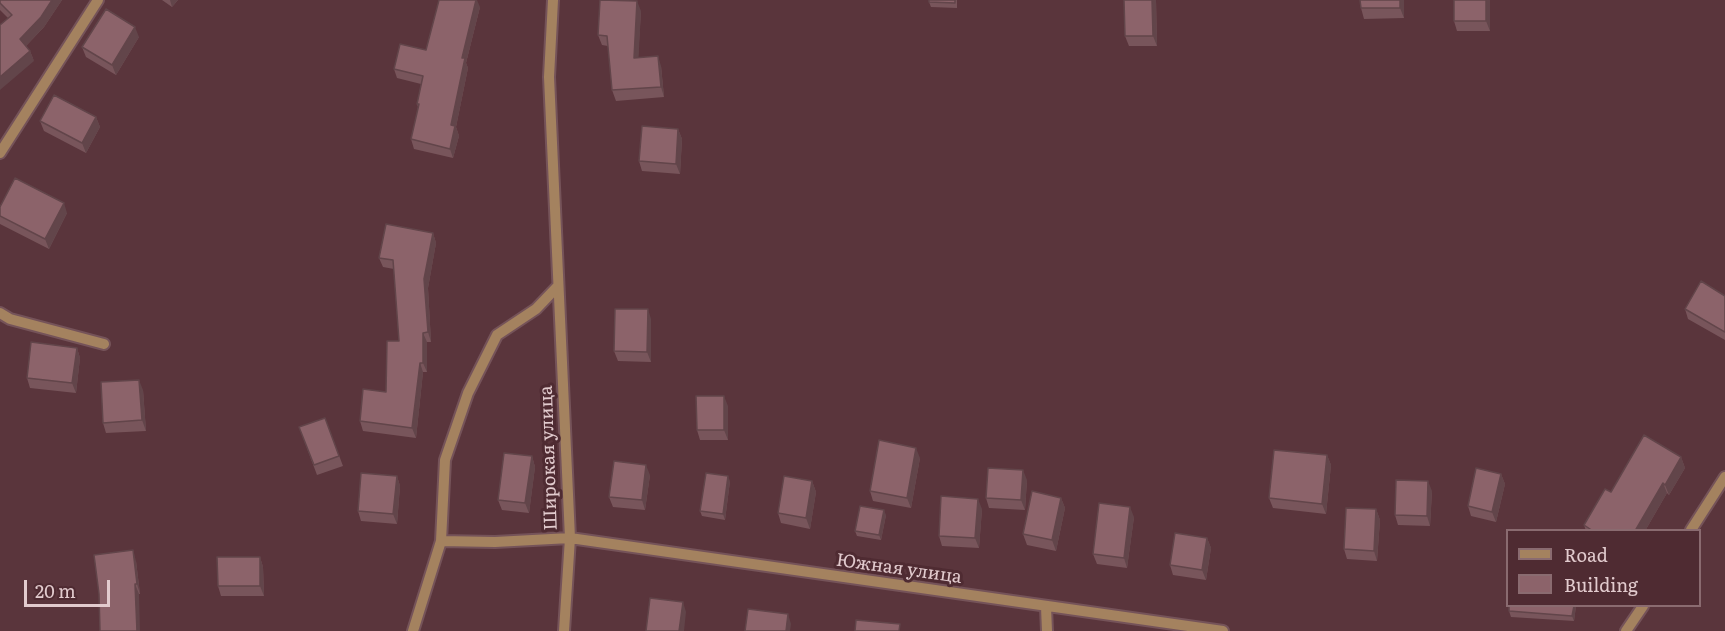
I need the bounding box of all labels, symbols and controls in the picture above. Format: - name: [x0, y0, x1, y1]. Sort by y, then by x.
- street label: Широкая улица: [536, 385, 562, 531]
- legend: [1506, 529, 1701, 607]
- text: Road: [1564, 541, 1608, 568]
- street label: Южная улица: [835, 549, 963, 589]
- scale bar: [27, 568, 112, 606]
- text: Building: [1564, 571, 1638, 598]
- text: 20 m: [35, 577, 76, 604]

